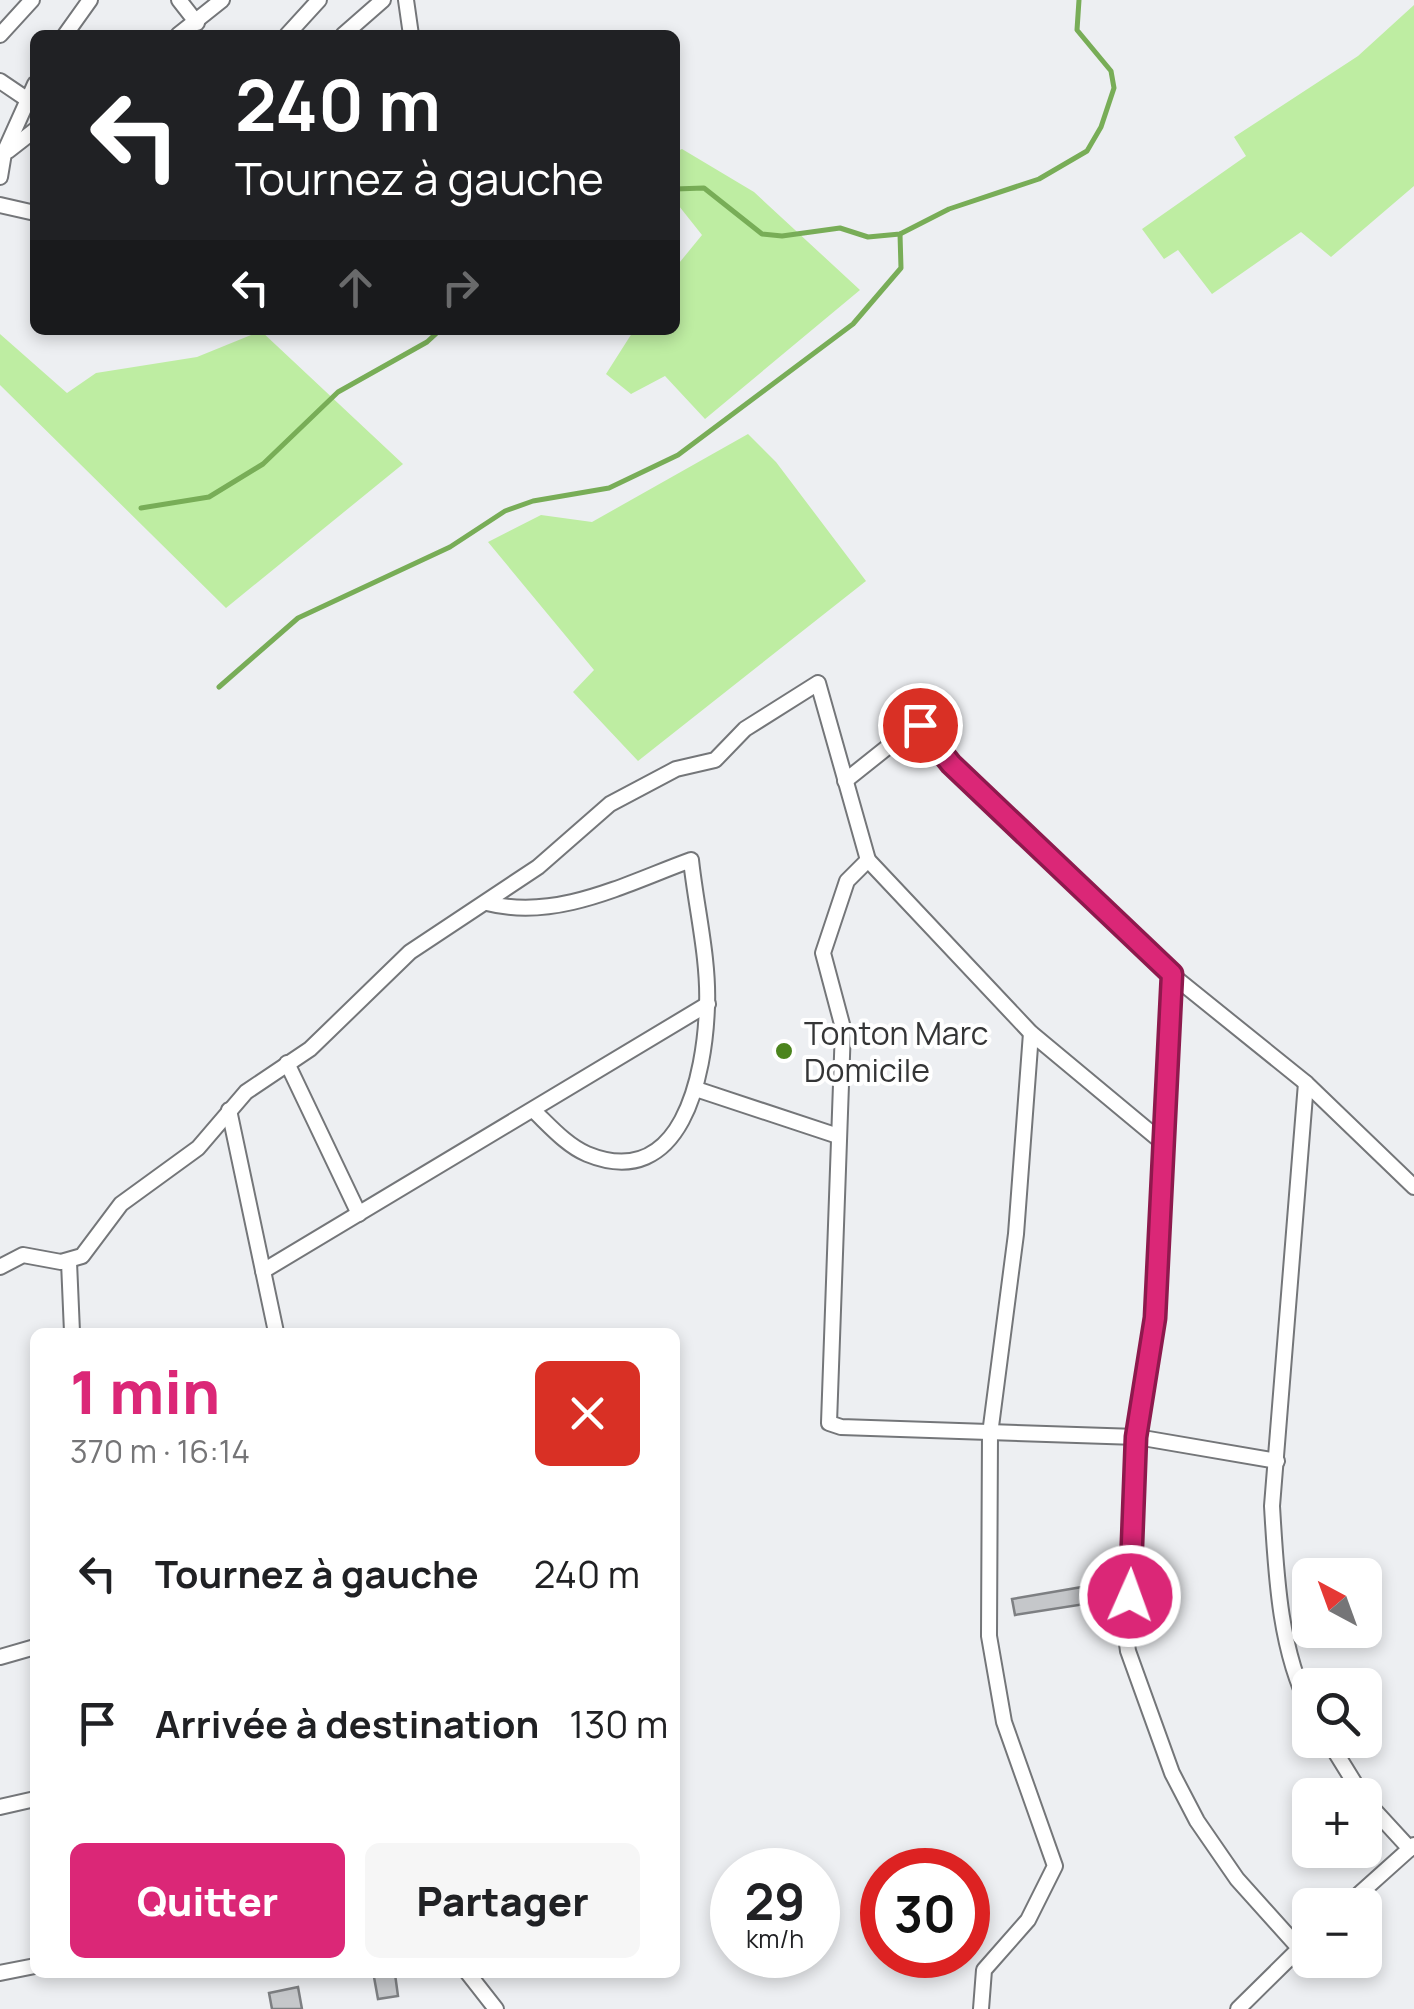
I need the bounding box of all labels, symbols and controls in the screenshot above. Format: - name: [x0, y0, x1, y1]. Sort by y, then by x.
- text: 240 m: [235, 56, 441, 152]
- icon: left: [70, 70, 200, 200]
- text: Tournez à gauche: [235, 147, 604, 209]
- icon: left: [223, 260, 278, 315]
- icon: ahead: [328, 260, 383, 315]
- icon: right: [433, 260, 488, 315]
- pin: [878, 683, 963, 768]
- icon: arrive: [893, 698, 948, 753]
- place label: Tonton Marc Domicile: [804, 1011, 989, 1092]
- marker: Tonton Marc Domicile: [773, 1040, 795, 1062]
- text: 1 min: [70, 1350, 220, 1432]
- button: close: [535, 1361, 640, 1466]
- text: 370 m · 16:14: [70, 1429, 250, 1473]
- position arrow: [1078, 1544, 1182, 1648]
- icon: left: [70, 1546, 125, 1601]
- text: Tournez à gauche: [155, 1547, 479, 1599]
- text: 240 m: [534, 1547, 640, 1599]
- north arrow: [1292, 1558, 1382, 1648]
- map controls: [1292, 1558, 1382, 1978]
- button: search: [1292, 1668, 1382, 1758]
- icon: arrive: [70, 1696, 125, 1751]
- text: Arrivée à destination: [155, 1697, 539, 1749]
- text: 130 m: [569, 1697, 668, 1749]
- button: +: [1292, 1778, 1382, 1868]
- button: Quitter: [70, 1843, 345, 1958]
- button: Partager: [365, 1843, 640, 1958]
- speed limit sign: 30: [860, 1848, 990, 1978]
- text: 29: [745, 1867, 805, 1935]
- button: −: [1292, 1888, 1382, 1978]
- text: km/h: [746, 1921, 804, 1956]

